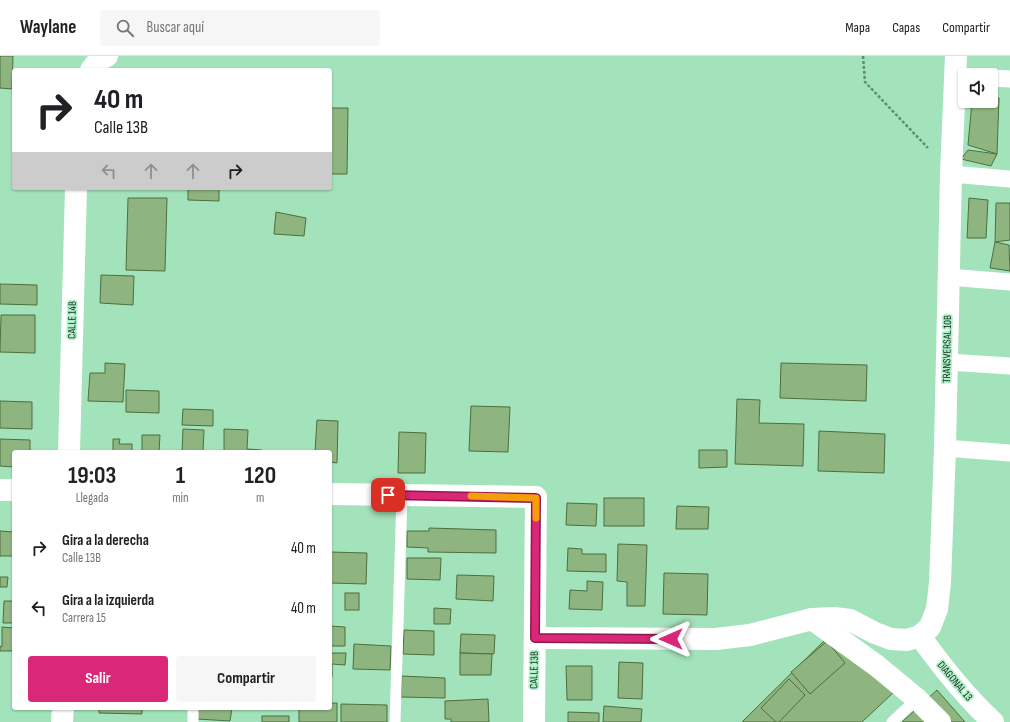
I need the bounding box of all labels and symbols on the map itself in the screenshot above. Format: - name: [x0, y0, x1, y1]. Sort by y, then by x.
- street label: CALLE 14B: [65, 301, 79, 339]
- street label: TRANSVERSAL 10B: [940, 315, 954, 383]
- pin: [371, 478, 405, 512]
- position arrow: [650, 618, 692, 660]
- street label: CALLE 13B: [527, 651, 541, 689]
- street label: DIAGONAL 13: [935, 659, 976, 704]

